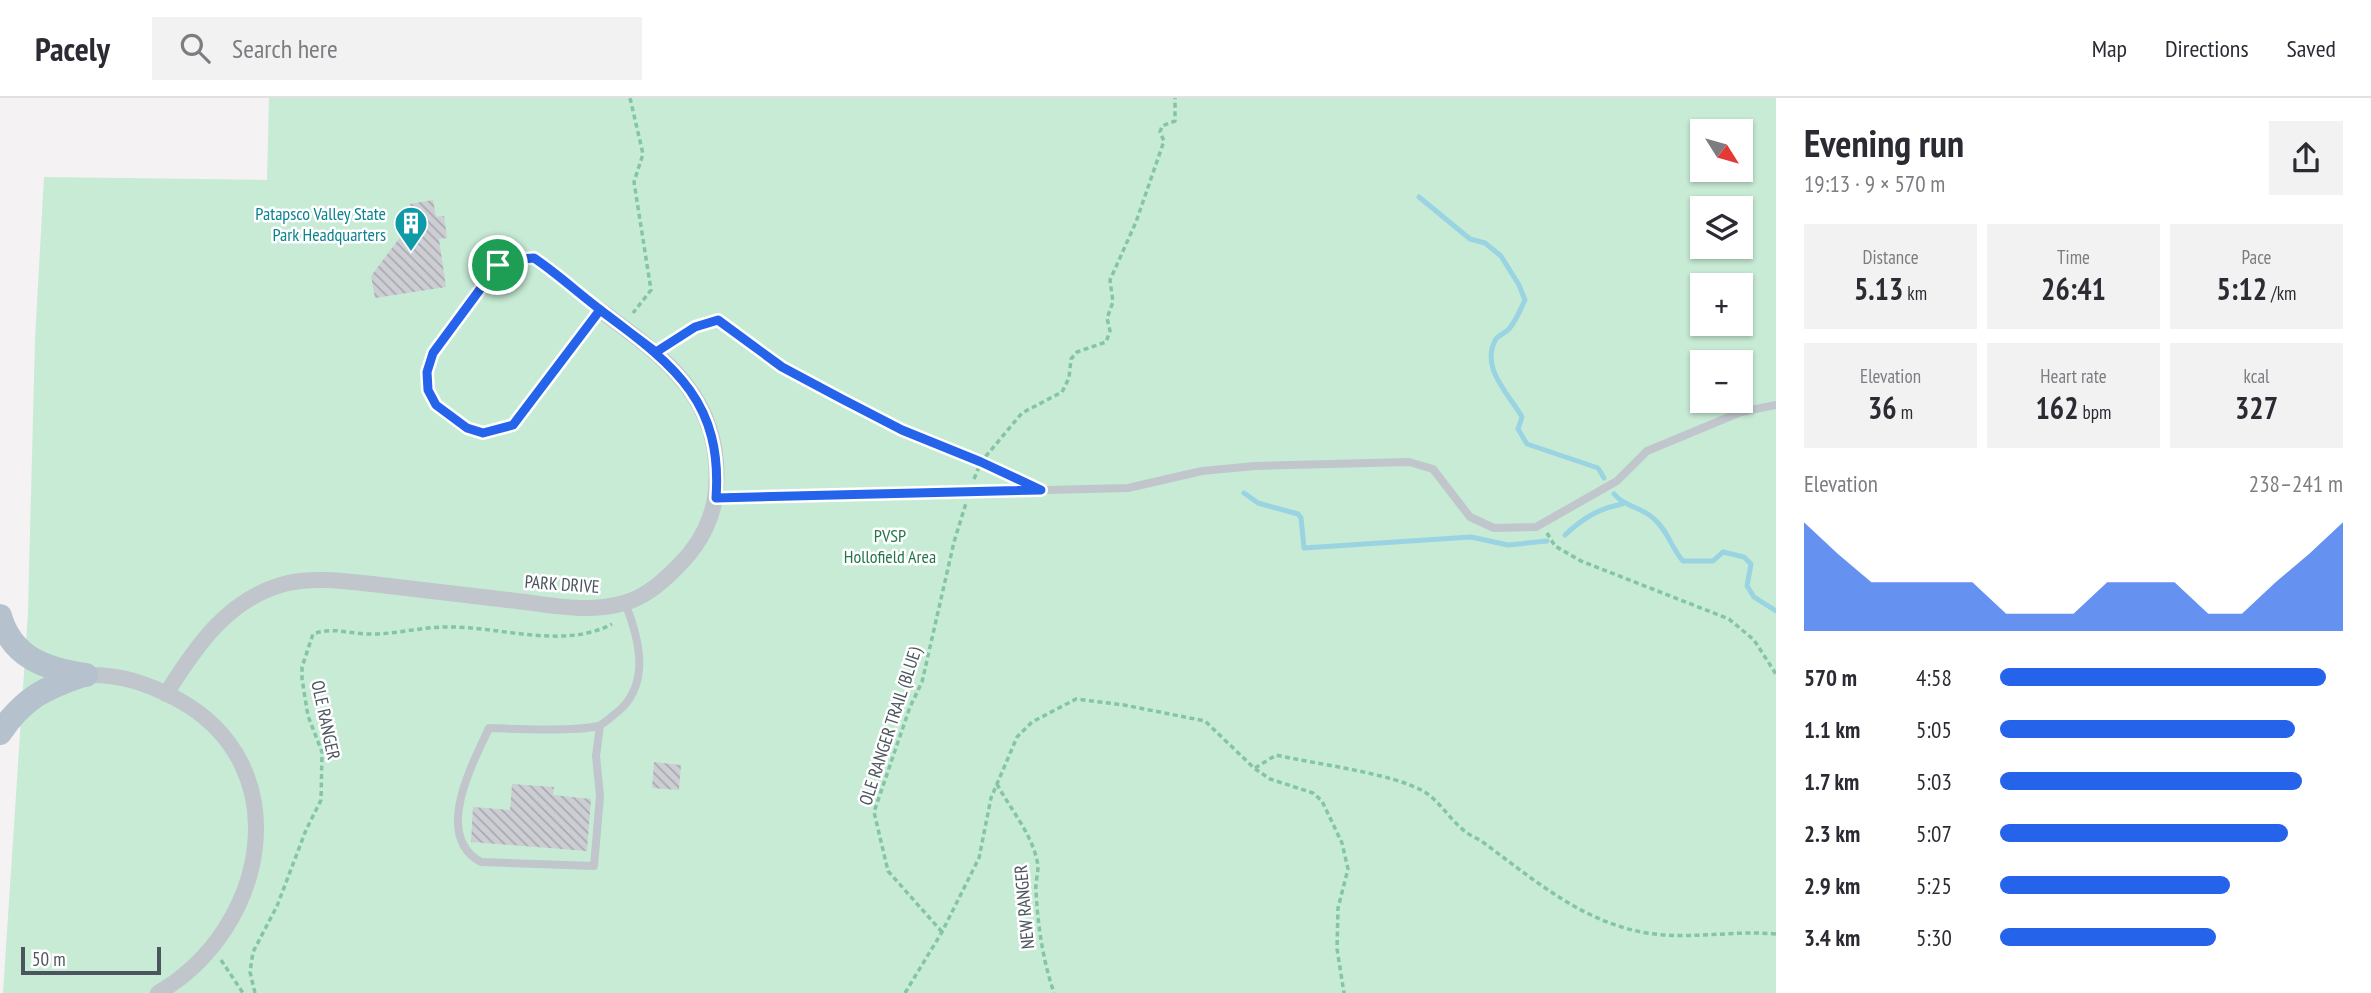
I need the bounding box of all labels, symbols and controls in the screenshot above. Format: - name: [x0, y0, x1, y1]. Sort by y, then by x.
- search box: [152, 17, 642, 80]
- text: Pacely: [35, 27, 110, 70]
- icon: search: [176, 29, 214, 67]
- text: Search here: [232, 32, 338, 65]
- text: Map: [2092, 33, 2127, 64]
- text: Directions: [2165, 33, 2249, 64]
- text: Saved: [2287, 33, 2336, 64]
- text: Evening run: [1804, 118, 1964, 167]
- north arrow: [1690, 119, 1754, 182]
- map controls: [1690, 119, 1753, 413]
- button: share: [2269, 121, 2343, 195]
- text: 19:13 · 9 × 570 m: [1804, 169, 1945, 198]
- button: layers: [1690, 196, 1753, 259]
- place label: Patapsco Valley State Park Headquarters: [255, 202, 386, 246]
- building icon: Patapsco Valley State Park Headquarters: [392, 204, 430, 253]
- pin: [468, 235, 528, 295]
- text: Distance: [1863, 245, 1918, 269]
- text: Time: [2057, 245, 2090, 269]
- text: Pace: [2242, 245, 2271, 269]
- icon: arrive: [479, 246, 517, 284]
- text: 5.13: [1854, 269, 1903, 308]
- text: 26:41: [2041, 269, 2106, 308]
- text: 5:12: [2217, 269, 2267, 308]
- button: +: [1690, 273, 1753, 336]
- text: km: [1903, 281, 1927, 305]
- text: /km: [2267, 281, 2296, 305]
- button: −: [1690, 350, 1753, 413]
- text: Elevation: [1860, 364, 1921, 388]
- text: Heart rate: [2040, 364, 2107, 388]
- text: kcal: [2244, 364, 2269, 388]
- text: 36: [1868, 388, 1897, 427]
- text: 162: [2036, 388, 2079, 427]
- text: 327: [2235, 388, 2278, 427]
- text: m: [1897, 400, 1913, 424]
- text: bpm: [2079, 400, 2111, 424]
- text: Elevation: [1804, 469, 1878, 498]
- text: 238–241 m: [2249, 469, 2343, 498]
- park label: PVSP Hollofield Area: [844, 524, 936, 568]
- street label: PARK DRIVE: [524, 570, 600, 598]
- street label: OLE RANGER TRAIL (BLUE): [854, 643, 927, 808]
- text: 570 m: [1804, 663, 1857, 692]
- text: 4:58: [1916, 663, 1952, 692]
- street label: OLE RANGER: [306, 678, 346, 762]
- text: 1.1 km: [1804, 715, 1860, 744]
- text: 5:05: [1916, 715, 1952, 744]
- text: 1.7 km: [1804, 767, 1859, 796]
- text: 5:03: [1916, 767, 1952, 796]
- text: 2.3 km: [1804, 819, 1860, 848]
- text: 5:07: [1916, 819, 1952, 848]
- street label: NEW RANGER: [1009, 864, 1039, 950]
- text: 2.9 km: [1804, 871, 1860, 900]
- text: 5:25: [1916, 871, 1952, 900]
- text: 3.4 km: [1804, 923, 1860, 952]
- text: 5:30: [1916, 923, 1952, 952]
- scale bar: [21, 944, 161, 976]
- text: 50 m: [32, 947, 66, 971]

